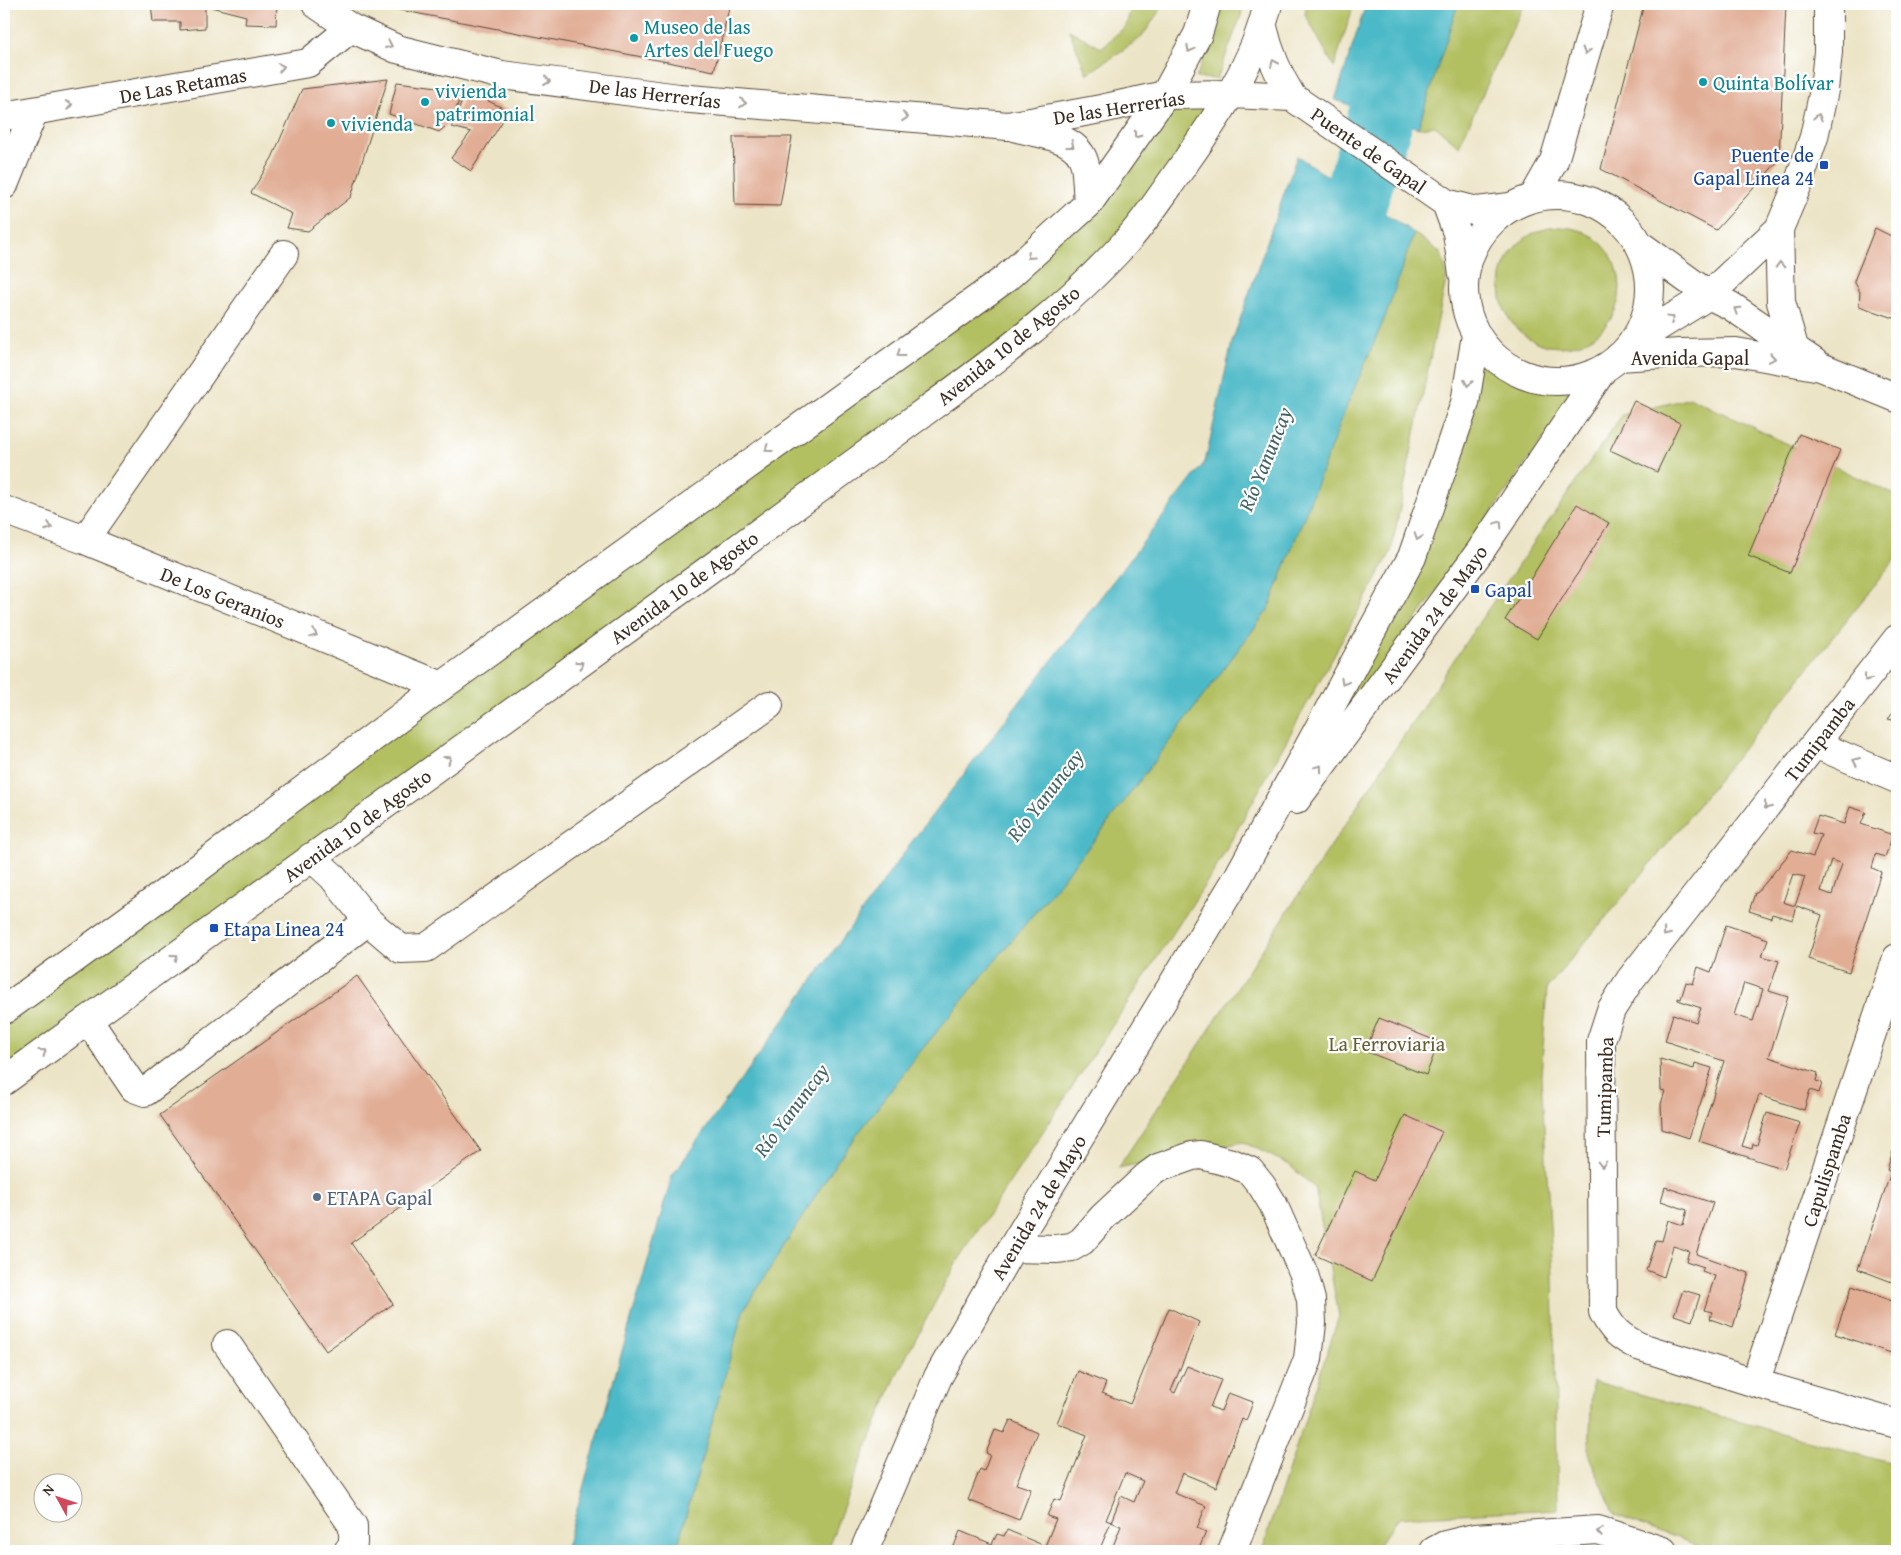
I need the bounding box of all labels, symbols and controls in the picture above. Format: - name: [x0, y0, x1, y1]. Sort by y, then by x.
- place label: Museo de las Artes del Fuego: [644, 12, 773, 64]
- marker: Museo de las Artes del Fuego: [628, 32, 640, 44]
- one-way arrow: [384, 39, 393, 49]
- one-way arrow: [1186, 44, 1196, 53]
- one-way arrow: [1581, 46, 1592, 55]
- one-way arrow: [1269, 59, 1280, 68]
- street label: De Las Retamas: [117, 60, 249, 110]
- one-way arrow: [276, 63, 285, 73]
- place label: Quinta Bolívar: [1713, 68, 1834, 97]
- street label: De las Herrerías: [587, 71, 723, 115]
- one-way arrow: [542, 75, 551, 85]
- place label: vivienda patrimonial: [435, 76, 535, 128]
- marker: Quinta Bolívar: [1697, 76, 1709, 88]
- street label: De las Herrerías: [1051, 82, 1187, 132]
- marker: vivienda patrimonial: [419, 96, 431, 108]
- one-way arrow: [739, 97, 747, 108]
- street label: Puente de Gapal: [1306, 100, 1433, 201]
- one-way arrow: [65, 101, 73, 111]
- place label: vivienda: [341, 109, 413, 138]
- one-way arrow: [901, 111, 909, 122]
- one-way arrow: [1812, 113, 1823, 122]
- marker: vivienda: [325, 117, 337, 129]
- one-way arrow: [1134, 129, 1143, 139]
- one-way arrow: [1065, 140, 1074, 148]
- place label: Puente de Gapal Linea 24: [1693, 140, 1814, 192]
- marker: Puente de Gapal Linea 24: [1818, 159, 1830, 171]
- one-way arrow: [1027, 250, 1036, 259]
- one-way arrow: [1775, 261, 1785, 268]
- street label: Avenida 10 de Agosto: [930, 278, 1086, 412]
- one-way arrow: [1734, 307, 1743, 317]
- one-way arrow: [1665, 316, 1674, 325]
- street label: Avenida Gapal: [1631, 343, 1750, 372]
- one-way arrow: [896, 348, 906, 357]
- one-way arrow: [1767, 353, 1776, 363]
- one-way arrow: [1464, 379, 1474, 387]
- water label: Río Yanuncay: [1230, 402, 1300, 517]
- one-way arrow: [765, 443, 774, 451]
- one-way arrow: [45, 521, 53, 531]
- one-way arrow: [1493, 521, 1502, 530]
- street label: Avenida 10 de Agosto: [604, 523, 764, 651]
- one-way arrow: [1414, 533, 1424, 541]
- street label: Avenida 24 de Mayo: [1374, 539, 1494, 689]
- street label: De Los Geranios: [156, 559, 290, 635]
- place label: Gapal: [1485, 575, 1532, 604]
- marker: Gapal: [1469, 583, 1481, 595]
- one-way arrow: [309, 627, 318, 638]
- one-way arrow: [574, 661, 584, 670]
- one-way arrow: [1865, 672, 1873, 681]
- one-way arrow: [1340, 676, 1350, 685]
- street label: Tumipamba: [1777, 690, 1862, 787]
- water label: Río Yanuncay: [998, 742, 1091, 849]
- one-way arrow: [442, 756, 452, 765]
- one-way arrow: [1852, 757, 1861, 768]
- street label: Avenida 10 de Agosto: [277, 761, 437, 889]
- one-way arrow: [1314, 765, 1322, 774]
- one-way arrow: [1763, 800, 1772, 809]
- place label: Etapa Linea 24: [224, 914, 344, 943]
- marker: Etapa Linea 24: [208, 922, 220, 934]
- one-way arrow: [1664, 927, 1672, 936]
- one-way arrow: [169, 954, 179, 963]
- park label: La Ferroviaria: [1329, 1029, 1446, 1058]
- street label: Tumipamba: [1588, 1036, 1620, 1138]
- one-way arrow: [37, 1049, 47, 1058]
- water label: Río Yanuncay: [745, 1057, 837, 1164]
- street label: Capulispamba: [1794, 1109, 1858, 1230]
- street label: Avenida 24 de Mayo: [983, 1129, 1093, 1285]
- one-way arrow: [1597, 1160, 1607, 1168]
- place label: ETAPA Gapal: [327, 1183, 433, 1212]
- marker: ETAPA Gapal: [311, 1191, 323, 1203]
- north arrow: [32, 1472, 82, 1522]
- text: N: [37, 1479, 59, 1500]
- one-way arrow: [1596, 1528, 1605, 1538]

